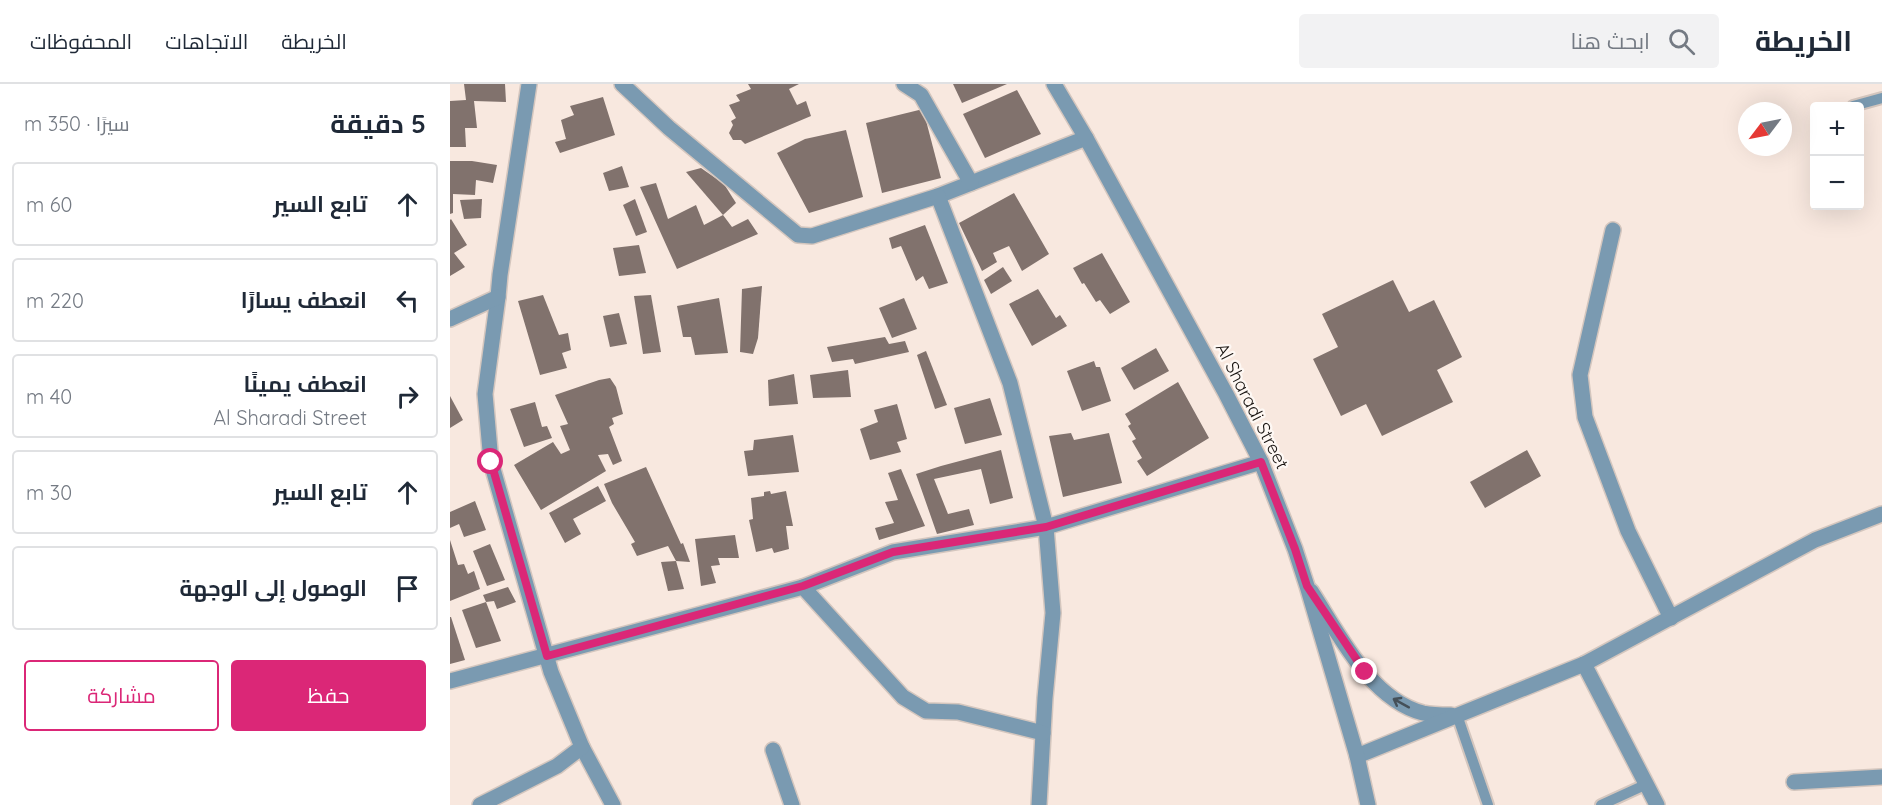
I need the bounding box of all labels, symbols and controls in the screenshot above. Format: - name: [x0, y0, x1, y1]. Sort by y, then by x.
- search box: [1299, 14, 1719, 68]
- text: الخريطة: [1755, 23, 1852, 58]
- icon: search: [1665, 25, 1698, 58]
- text: ابحث هنا: [1570, 27, 1650, 55]
- text: المحفوظات: [30, 28, 132, 54]
- text: الاتجاهات: [165, 28, 248, 54]
- text: الخريطة: [281, 28, 347, 54]
- north arrow: [1738, 102, 1792, 156]
- map controls: [1810, 102, 1864, 210]
- button: +: [1810, 102, 1864, 156]
- text: 5 دقيقة: [330, 107, 426, 140]
- text: سيرًا · 350 m: [24, 111, 130, 136]
- button: −: [1810, 156, 1864, 210]
- icon: ahead: [391, 188, 424, 221]
- text: تابع السير: [273, 190, 367, 218]
- text: 60 m: [26, 192, 72, 217]
- icon: left: [391, 284, 424, 317]
- text: انعطف يسارًا: [241, 286, 367, 314]
- text: 220 m: [26, 288, 84, 313]
- street label: Al Sharadi Street: [1211, 339, 1294, 473]
- text: انعطف يمينًا: [244, 370, 367, 398]
- icon: right: [391, 380, 424, 413]
- text: 40 m: [26, 384, 72, 409]
- text: Al Sharadi Street: [213, 405, 367, 430]
- route start: [477, 448, 503, 474]
- icon: ahead: [391, 476, 424, 509]
- text: تابع السير: [273, 478, 367, 506]
- text: 30 m: [26, 480, 72, 505]
- icon: arrive: [391, 572, 424, 605]
- text: الوصول إلى الوجهة: [179, 574, 367, 602]
- route end: [1351, 658, 1377, 684]
- button: مشاركة: [24, 660, 219, 731]
- button: حفظ: [231, 660, 426, 731]
- one-way arrow: [1393, 697, 1410, 709]

